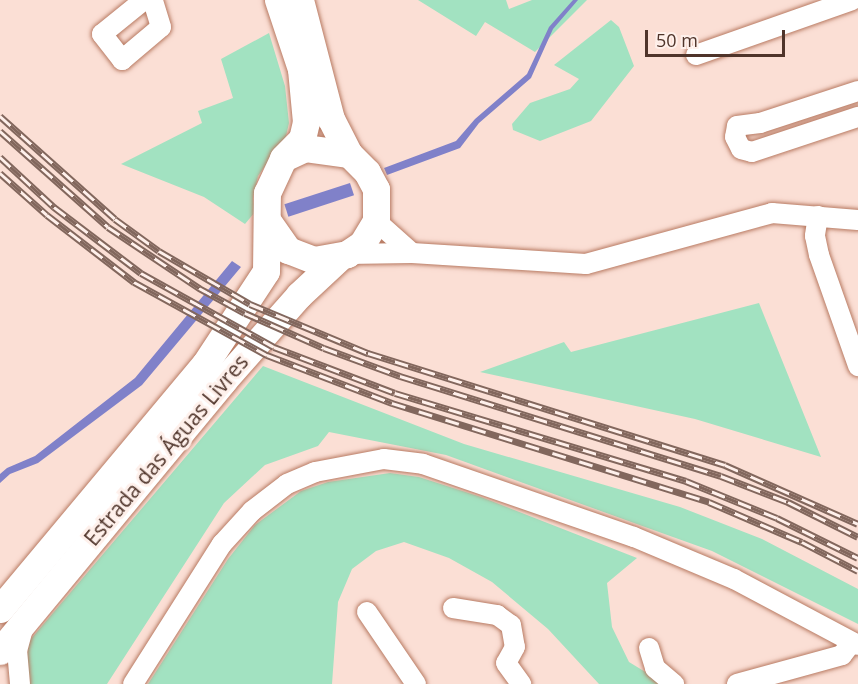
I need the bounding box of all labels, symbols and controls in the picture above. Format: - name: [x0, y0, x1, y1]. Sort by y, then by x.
- scale bar: [648, 18, 788, 56]
- text: 50 m: [656, 28, 698, 52]
- street label: Estrada das Águas Livres: [79, 350, 253, 550]

